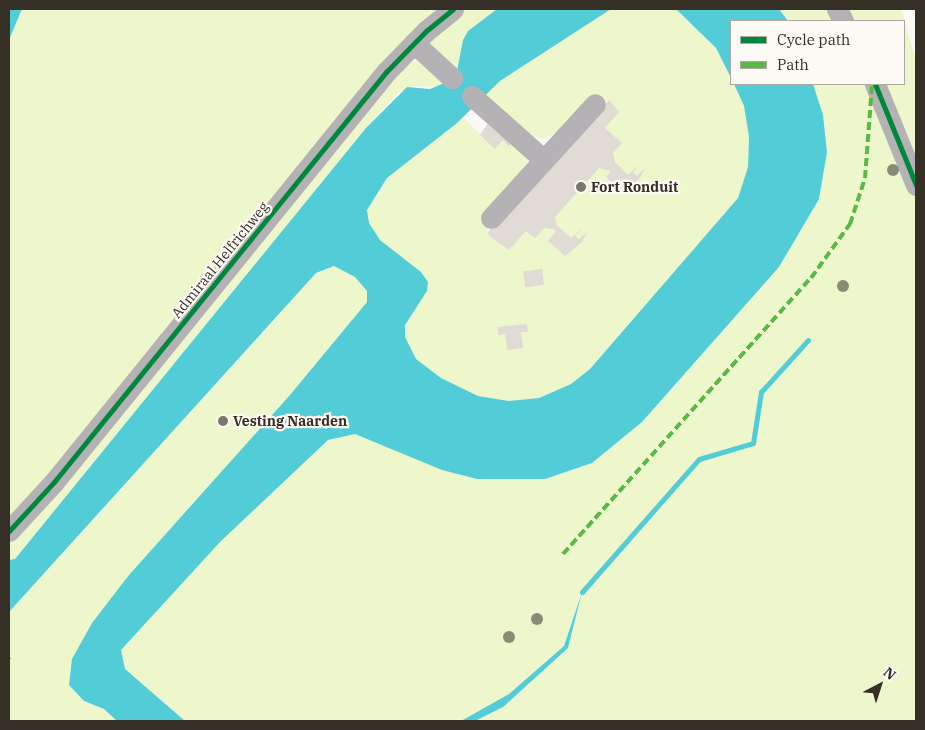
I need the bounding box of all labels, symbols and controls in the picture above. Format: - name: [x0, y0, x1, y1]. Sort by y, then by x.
- legend: [730, 20, 905, 85]
- text: Cycle path: [777, 30, 850, 49]
- text: Path: [777, 55, 809, 74]
- place label: Fort Ronduit: [591, 179, 678, 195]
- marker: Fort Ronduit: [575, 181, 587, 193]
- street label: Admiraal Helfrichweg: [168, 199, 272, 321]
- place label: Vesting Naarden: [233, 413, 347, 429]
- marker: Vesting Naarden: [217, 415, 229, 427]
- north arrow: [855, 660, 905, 710]
- text: N: [880, 663, 900, 684]

